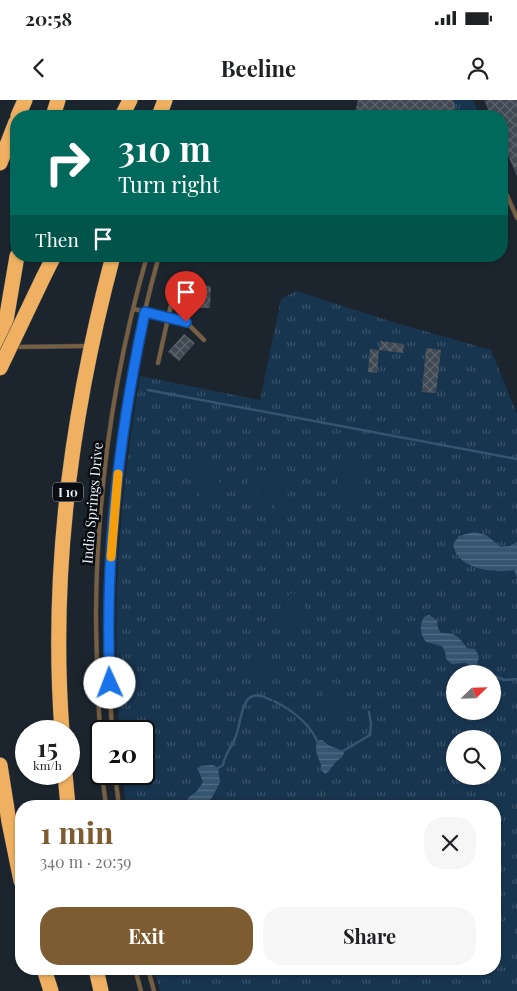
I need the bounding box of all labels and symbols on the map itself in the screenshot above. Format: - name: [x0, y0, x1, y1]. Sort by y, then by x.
- pin: [165, 271, 207, 322]
- street label: Indio Springs Drive: [77, 441, 107, 565]
- road number: I 10: [53, 482, 83, 502]
- position arrow: [83, 656, 135, 708]
- north arrow: [446, 665, 501, 720]
- speed limit sign: 20: [90, 720, 155, 785]

